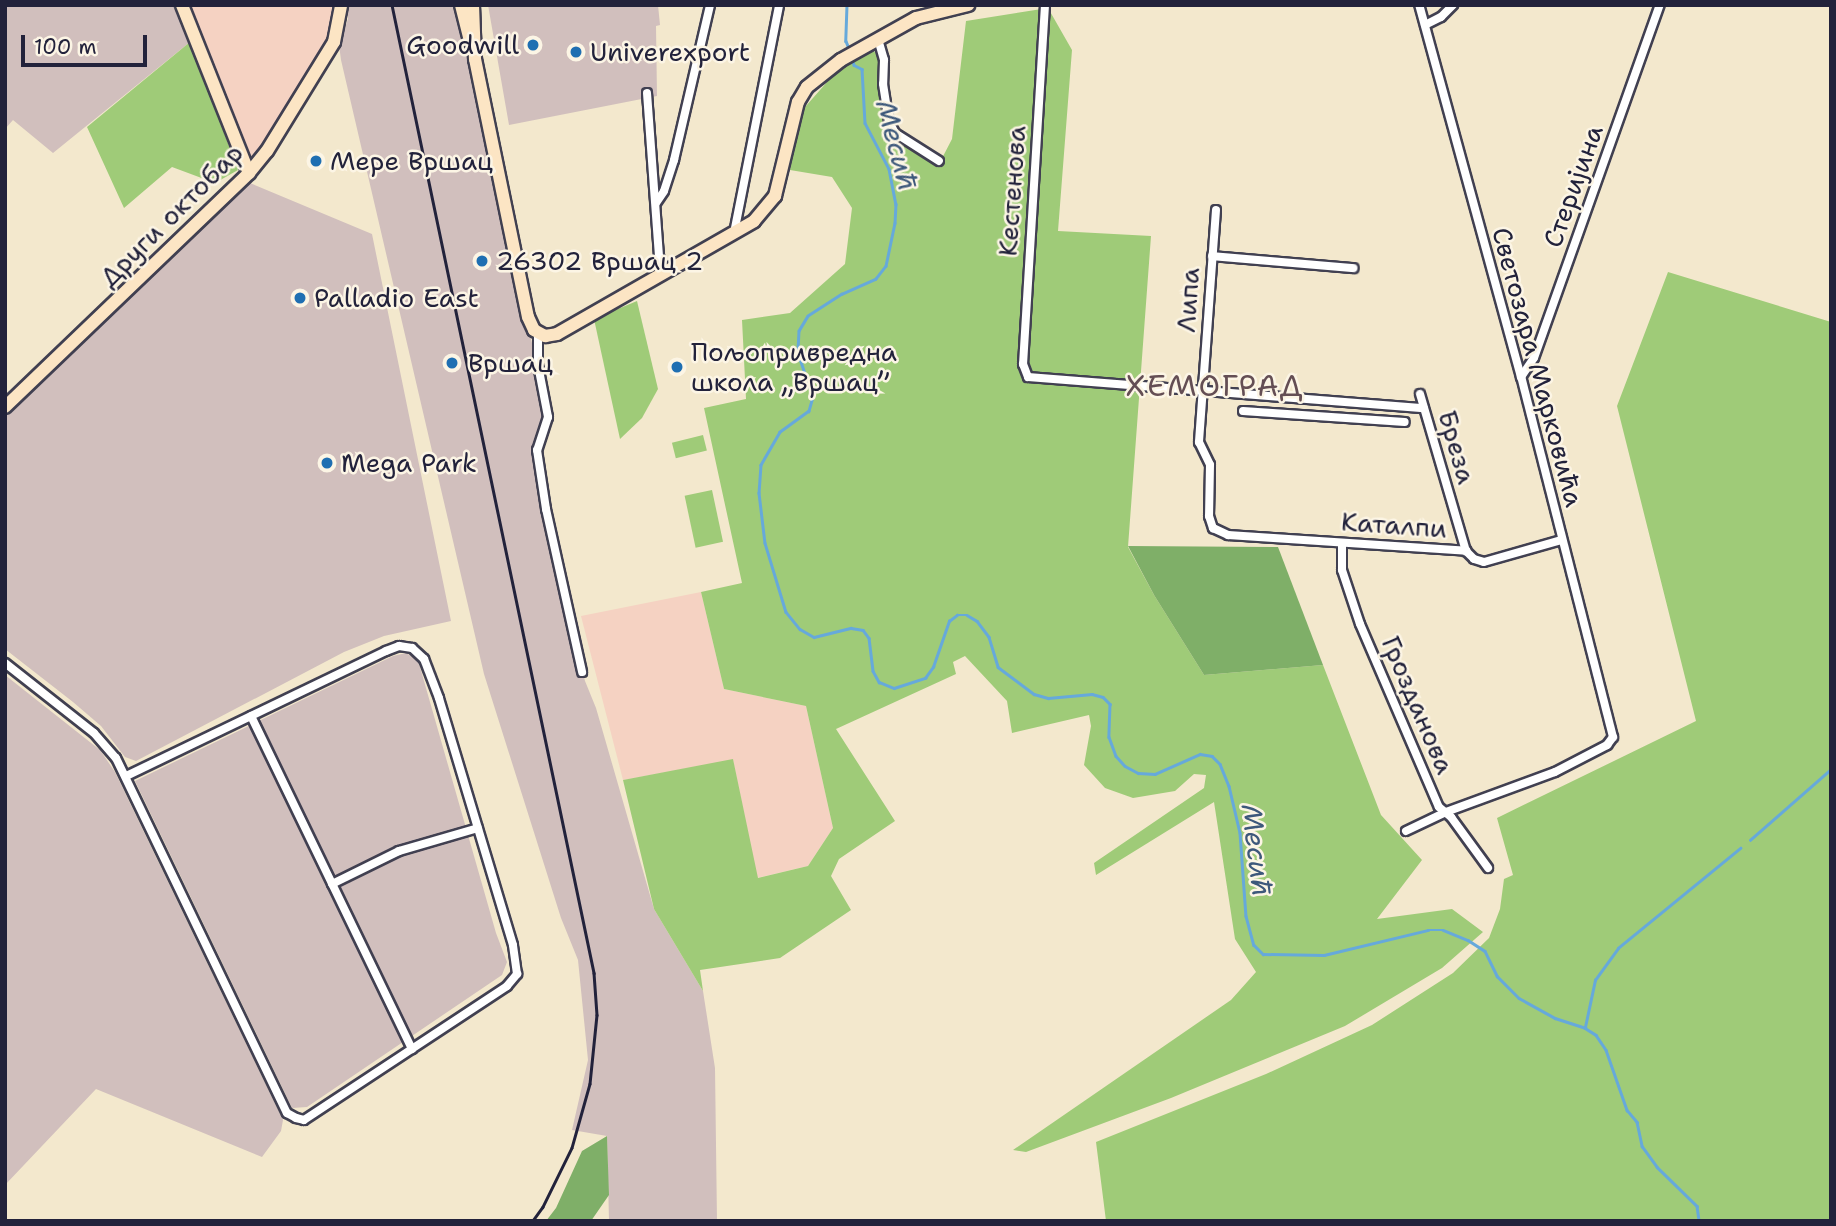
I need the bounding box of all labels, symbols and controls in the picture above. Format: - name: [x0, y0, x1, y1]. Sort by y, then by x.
- scale bar: [24, 21, 150, 65]
- place label: Goodwill: [406, 29, 519, 61]
- text: 100 m: [34, 33, 97, 61]
- place label: Univerexport: [590, 36, 750, 68]
- marker: Goodwill: [525, 37, 541, 53]
- marker: Univerexport: [568, 44, 584, 60]
- water label: Месић: [869, 96, 925, 194]
- street label: Стеријина: [1536, 121, 1610, 251]
- street label: Кестенова: [992, 125, 1032, 257]
- street label: Други октобар: [93, 137, 249, 293]
- place label: Мере Вршац: [330, 145, 493, 177]
- marker: Мере Вршац: [308, 153, 324, 169]
- street label: Светозара Марковића: [1486, 224, 1590, 510]
- place label: 26302 Вршац 2: [496, 245, 703, 277]
- marker: 26302 Вршац 2: [474, 253, 490, 269]
- street label: Липа: [1170, 267, 1206, 333]
- place label: Palladio East: [314, 282, 479, 314]
- marker: Palladio East: [292, 290, 308, 306]
- place label: Пољопривредна школа „Вршац”: [691, 336, 897, 398]
- place label: Вршац: [468, 347, 553, 379]
- marker: Вршац: [442, 353, 462, 373]
- marker: Пољопривредна школа „Вршац”: [669, 359, 685, 375]
- district label: ХЕМОГРАД: [1127, 368, 1303, 404]
- street label: Бреза: [1432, 407, 1482, 487]
- place label: Mega Park: [341, 447, 477, 479]
- marker: Mega Park: [319, 455, 335, 471]
- street label: Каталпи: [1340, 506, 1448, 544]
- street label: Грозданова: [1375, 631, 1461, 779]
- water label: Месић: [1235, 802, 1279, 898]

